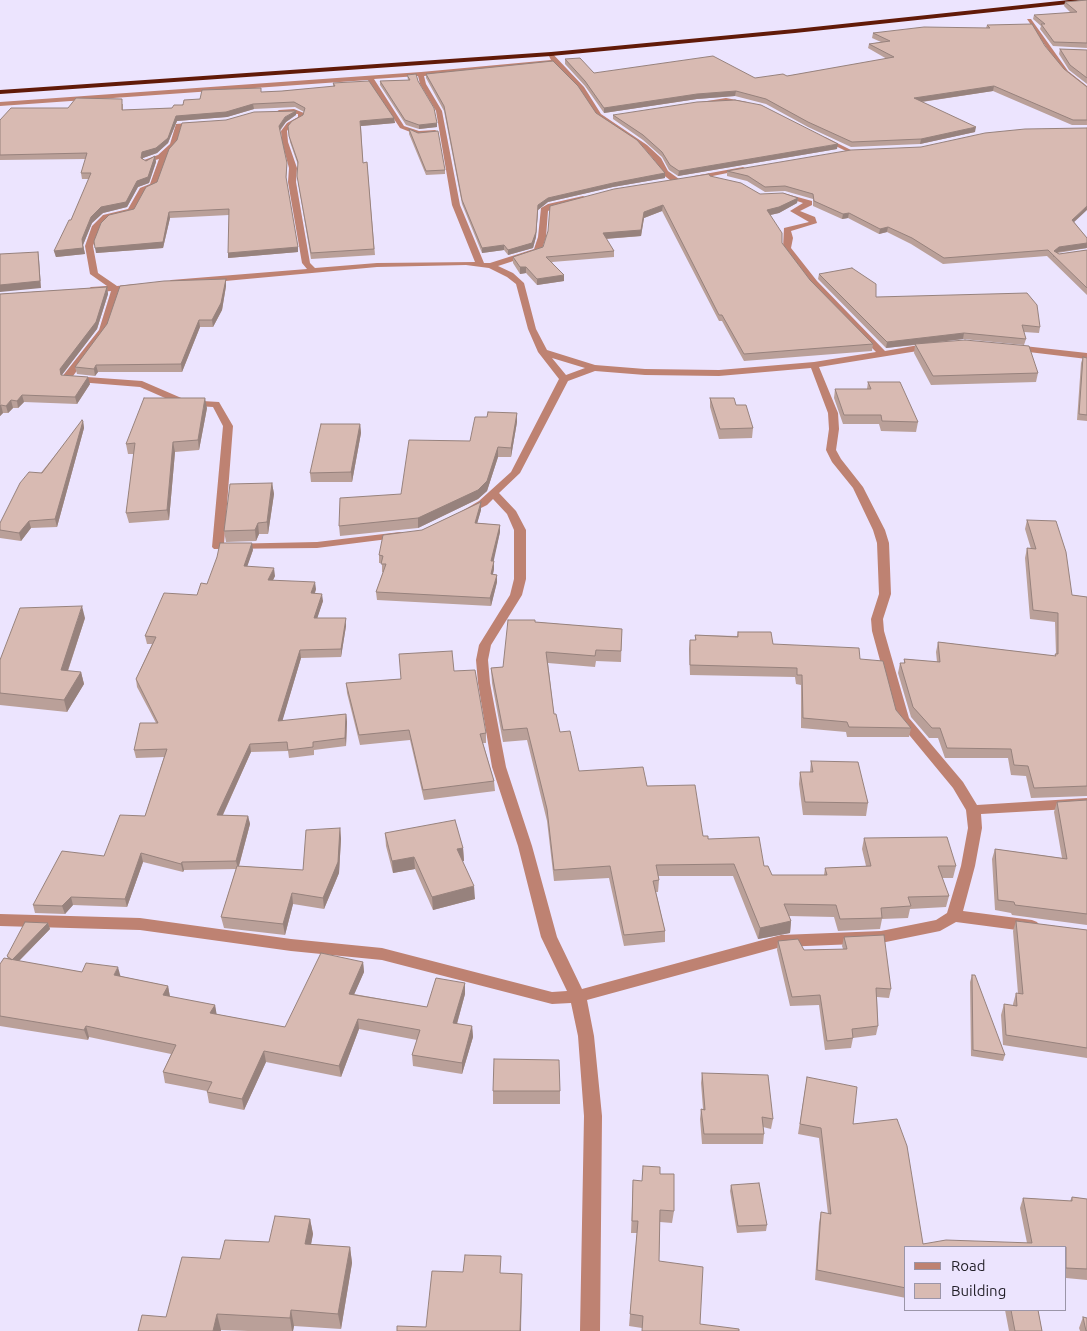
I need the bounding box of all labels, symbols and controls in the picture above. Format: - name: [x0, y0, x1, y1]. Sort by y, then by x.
- legend: [904, 1246, 1067, 1311]
- text: Road: [951, 1257, 986, 1274]
- text: Building: [951, 1282, 1006, 1299]

